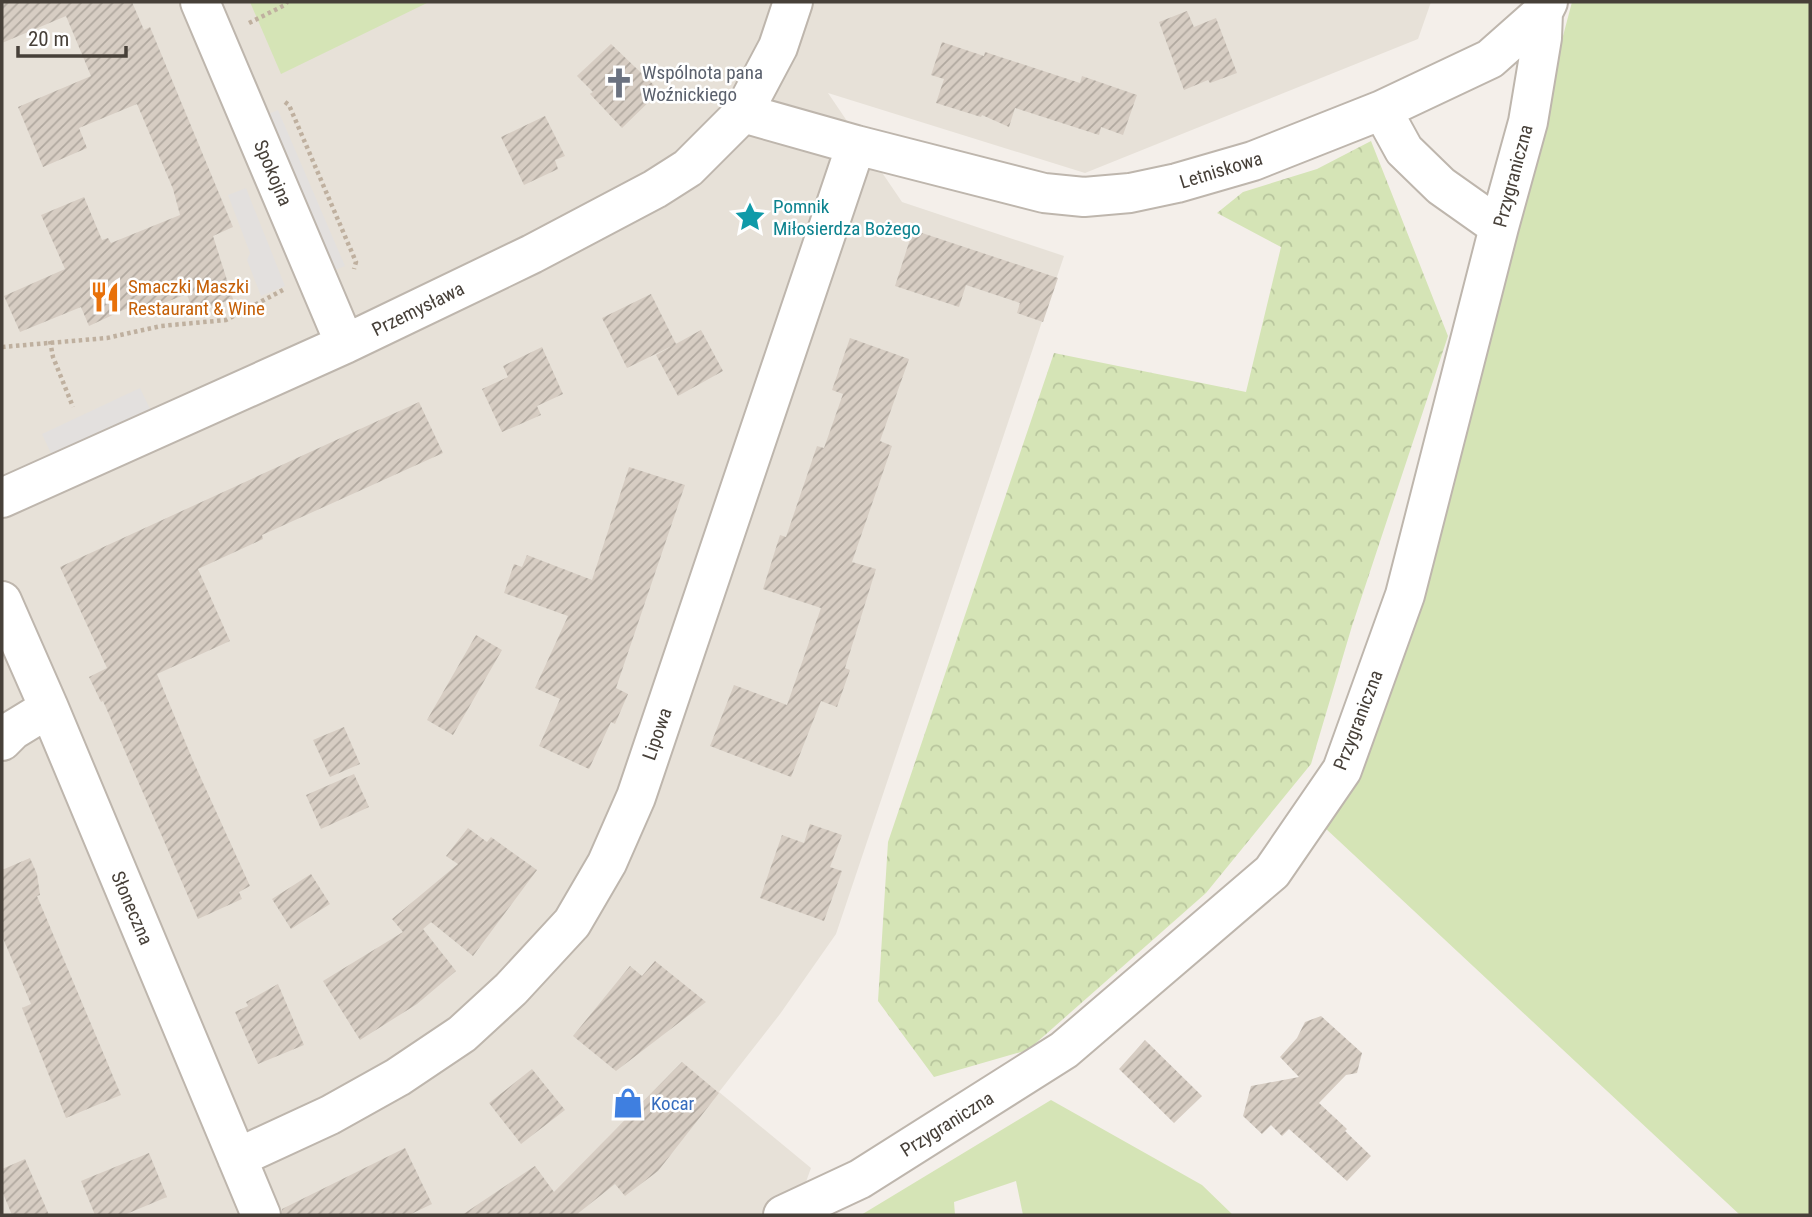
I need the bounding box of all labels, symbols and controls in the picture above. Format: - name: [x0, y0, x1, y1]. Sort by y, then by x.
- scale bar: [18, 14, 126, 58]
- text: 20 m: [28, 27, 69, 51]
- place label: Wspólnota pana Woźnickiego: [642, 61, 763, 106]
- church icon: Wspólnota pana Woźnickiego: [602, 66, 636, 100]
- street label: Przygraniczna: [1488, 122, 1538, 230]
- street label: Spokojna: [249, 137, 297, 209]
- street label: Letniskowa: [1177, 147, 1265, 193]
- place label: Pomnik Miłosierdza Bożego: [773, 195, 921, 240]
- place icon: Pomnik Miłosierdza Bożego: [733, 200, 767, 234]
- place label: Smaczki Maszki Restaurant & Wine: [128, 275, 265, 320]
- street label: Przemysława: [368, 277, 468, 341]
- restaurant icon: Smaczki Maszki Restaurant & Wine: [88, 280, 122, 314]
- street label: Przygraniczna: [1328, 667, 1388, 773]
- street label: Lipowa: [637, 705, 677, 763]
- street label: Słoneczna: [106, 868, 158, 948]
- shop icon: Kocar: [611, 1086, 645, 1120]
- street label: Przygraniczna: [896, 1086, 998, 1162]
- place label: Kocar: [651, 1092, 695, 1115]

